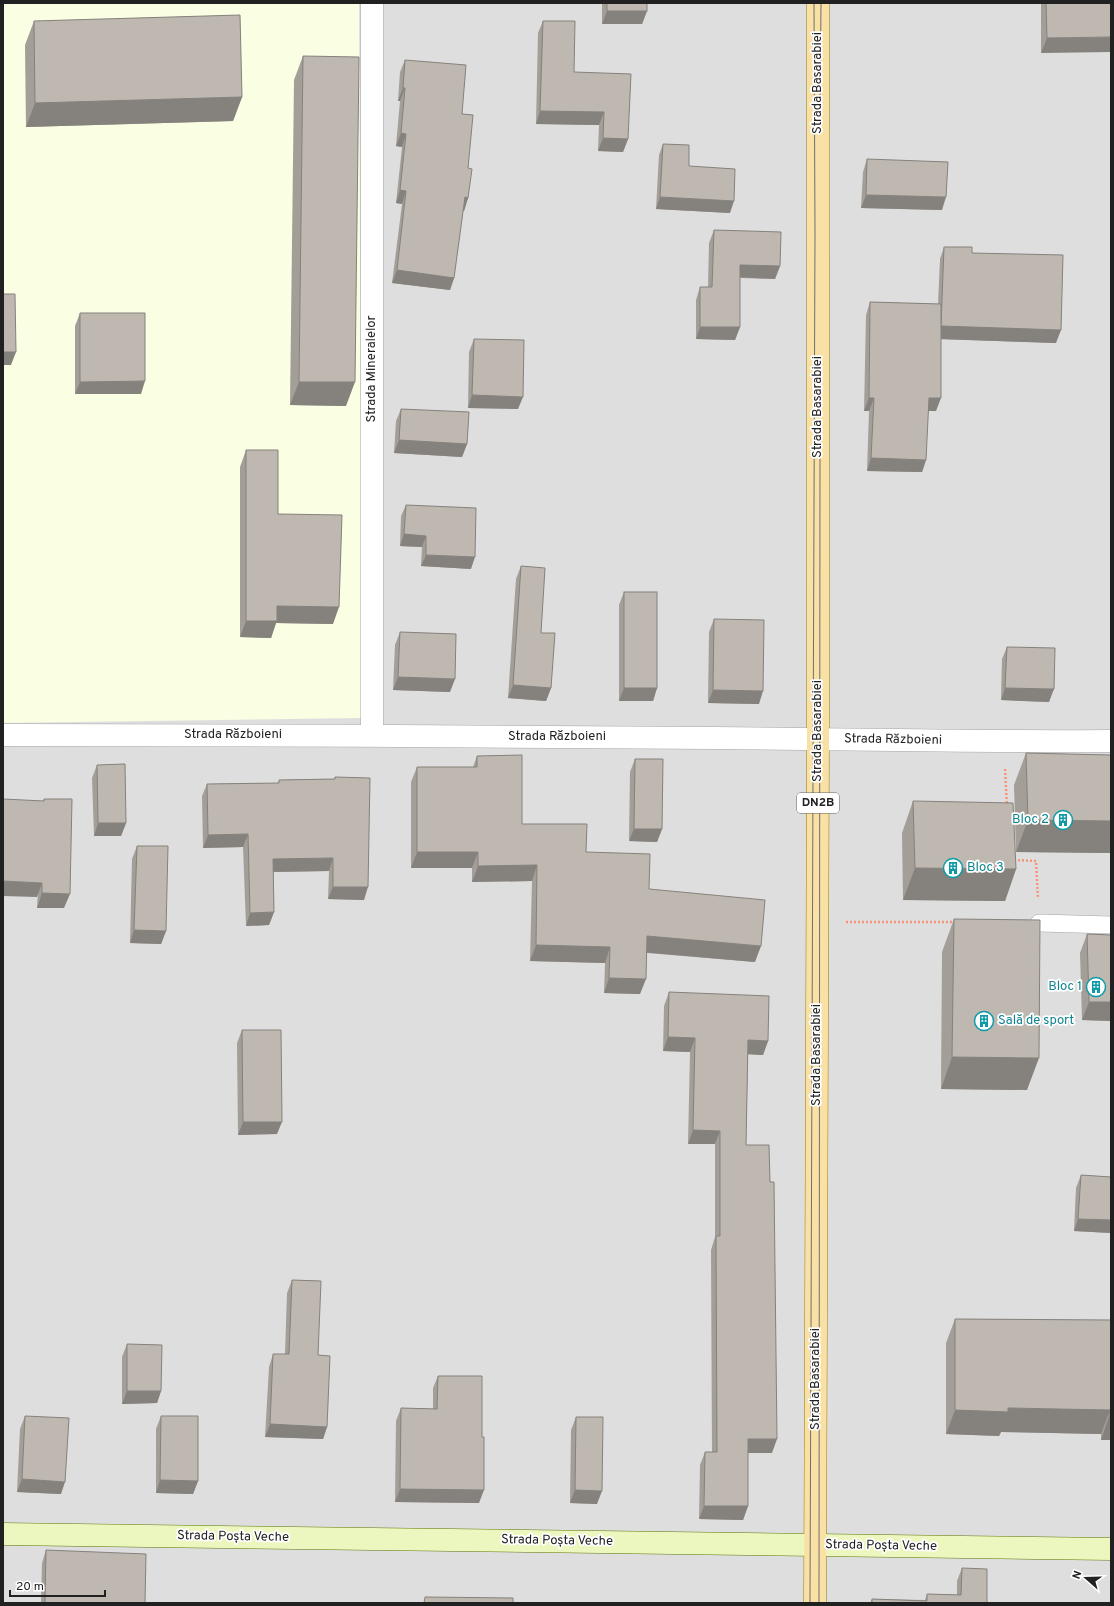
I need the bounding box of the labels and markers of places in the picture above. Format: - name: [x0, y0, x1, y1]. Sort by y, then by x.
- building icon: Bloc 2: [1052, 809, 1074, 831]
- place label: Bloc 2: [1012, 812, 1049, 828]
- building icon: Bloc 3: [942, 857, 964, 879]
- place label: Bloc 3: [967, 860, 1004, 876]
- building icon: Bloc 1: [1085, 976, 1107, 998]
- place label: Bloc 1: [1048, 979, 1082, 995]
- building icon: Sală de sport: [973, 1010, 995, 1032]
- place label: Sală de sport: [998, 1013, 1074, 1029]

